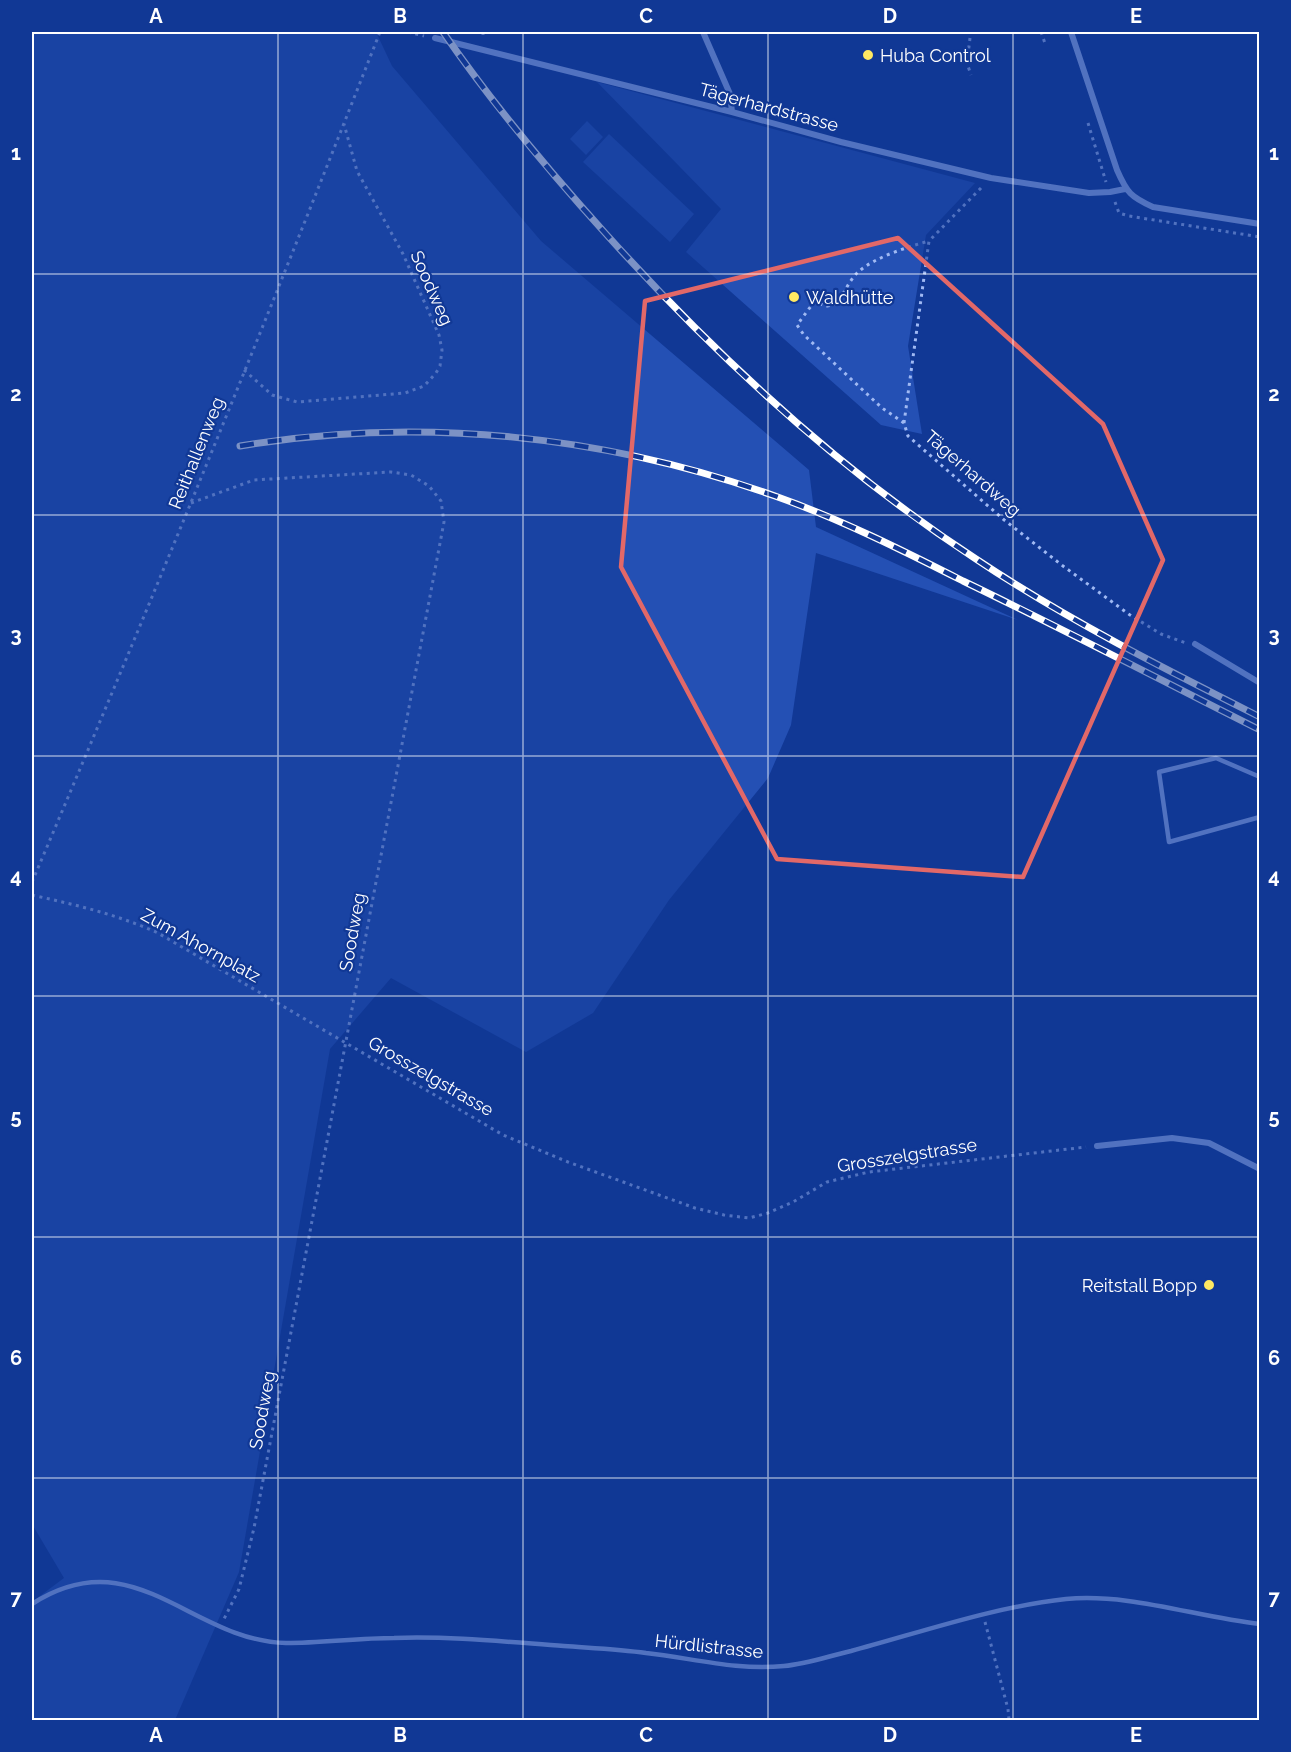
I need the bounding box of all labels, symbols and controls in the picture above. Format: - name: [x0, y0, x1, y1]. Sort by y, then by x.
- text: A: [149, 4, 163, 28]
- text: B: [393, 4, 407, 28]
- text: C: [639, 4, 653, 28]
- text: D: [883, 4, 897, 28]
- text: E: [1130, 4, 1142, 28]
- place label: Huba Control: [880, 45, 991, 66]
- marker: Huba Control: [861, 48, 875, 62]
- street label: Tägerhardstrasse: [697, 78, 841, 136]
- text: 1: [11, 141, 21, 165]
- text: 1: [1269, 141, 1279, 165]
- street label: Soodweg: [406, 247, 458, 329]
- place label: Waldhütte: [806, 287, 894, 308]
- marker: Waldhütte: [787, 290, 801, 304]
- text: 2: [10, 382, 22, 406]
- text: 2: [1268, 382, 1280, 406]
- street label: Reithallenweg: [164, 394, 228, 512]
- street label: Tägerhardweg: [921, 426, 1025, 520]
- text: 3: [10, 623, 22, 647]
- text: 3: [1268, 623, 1280, 647]
- text: 4: [10, 864, 22, 888]
- text: 4: [1268, 864, 1280, 888]
- street label: Soodweg: [335, 891, 369, 973]
- street label: Zum Ahornplatz: [138, 904, 264, 987]
- street label: Grosszelgstrasse: [365, 1032, 498, 1121]
- text: 5: [10, 1105, 22, 1129]
- text: 5: [1268, 1105, 1280, 1129]
- street label: Grosszelgstrasse: [836, 1134, 979, 1176]
- place label: Reitstall Bopp: [1082, 1275, 1197, 1296]
- marker: Reitstall Bopp: [1202, 1278, 1216, 1292]
- text: 6: [10, 1346, 22, 1370]
- text: 6: [1268, 1346, 1280, 1370]
- street label: Soodweg: [245, 1369, 279, 1451]
- text: 7: [10, 1586, 22, 1610]
- text: 7: [1268, 1586, 1280, 1610]
- street label: Hürdlistrasse: [654, 1630, 765, 1662]
- text: A: [149, 1723, 163, 1747]
- text: B: [393, 1723, 407, 1747]
- text: C: [639, 1723, 653, 1747]
- text: D: [883, 1723, 897, 1747]
- text: E: [1130, 1723, 1142, 1747]

